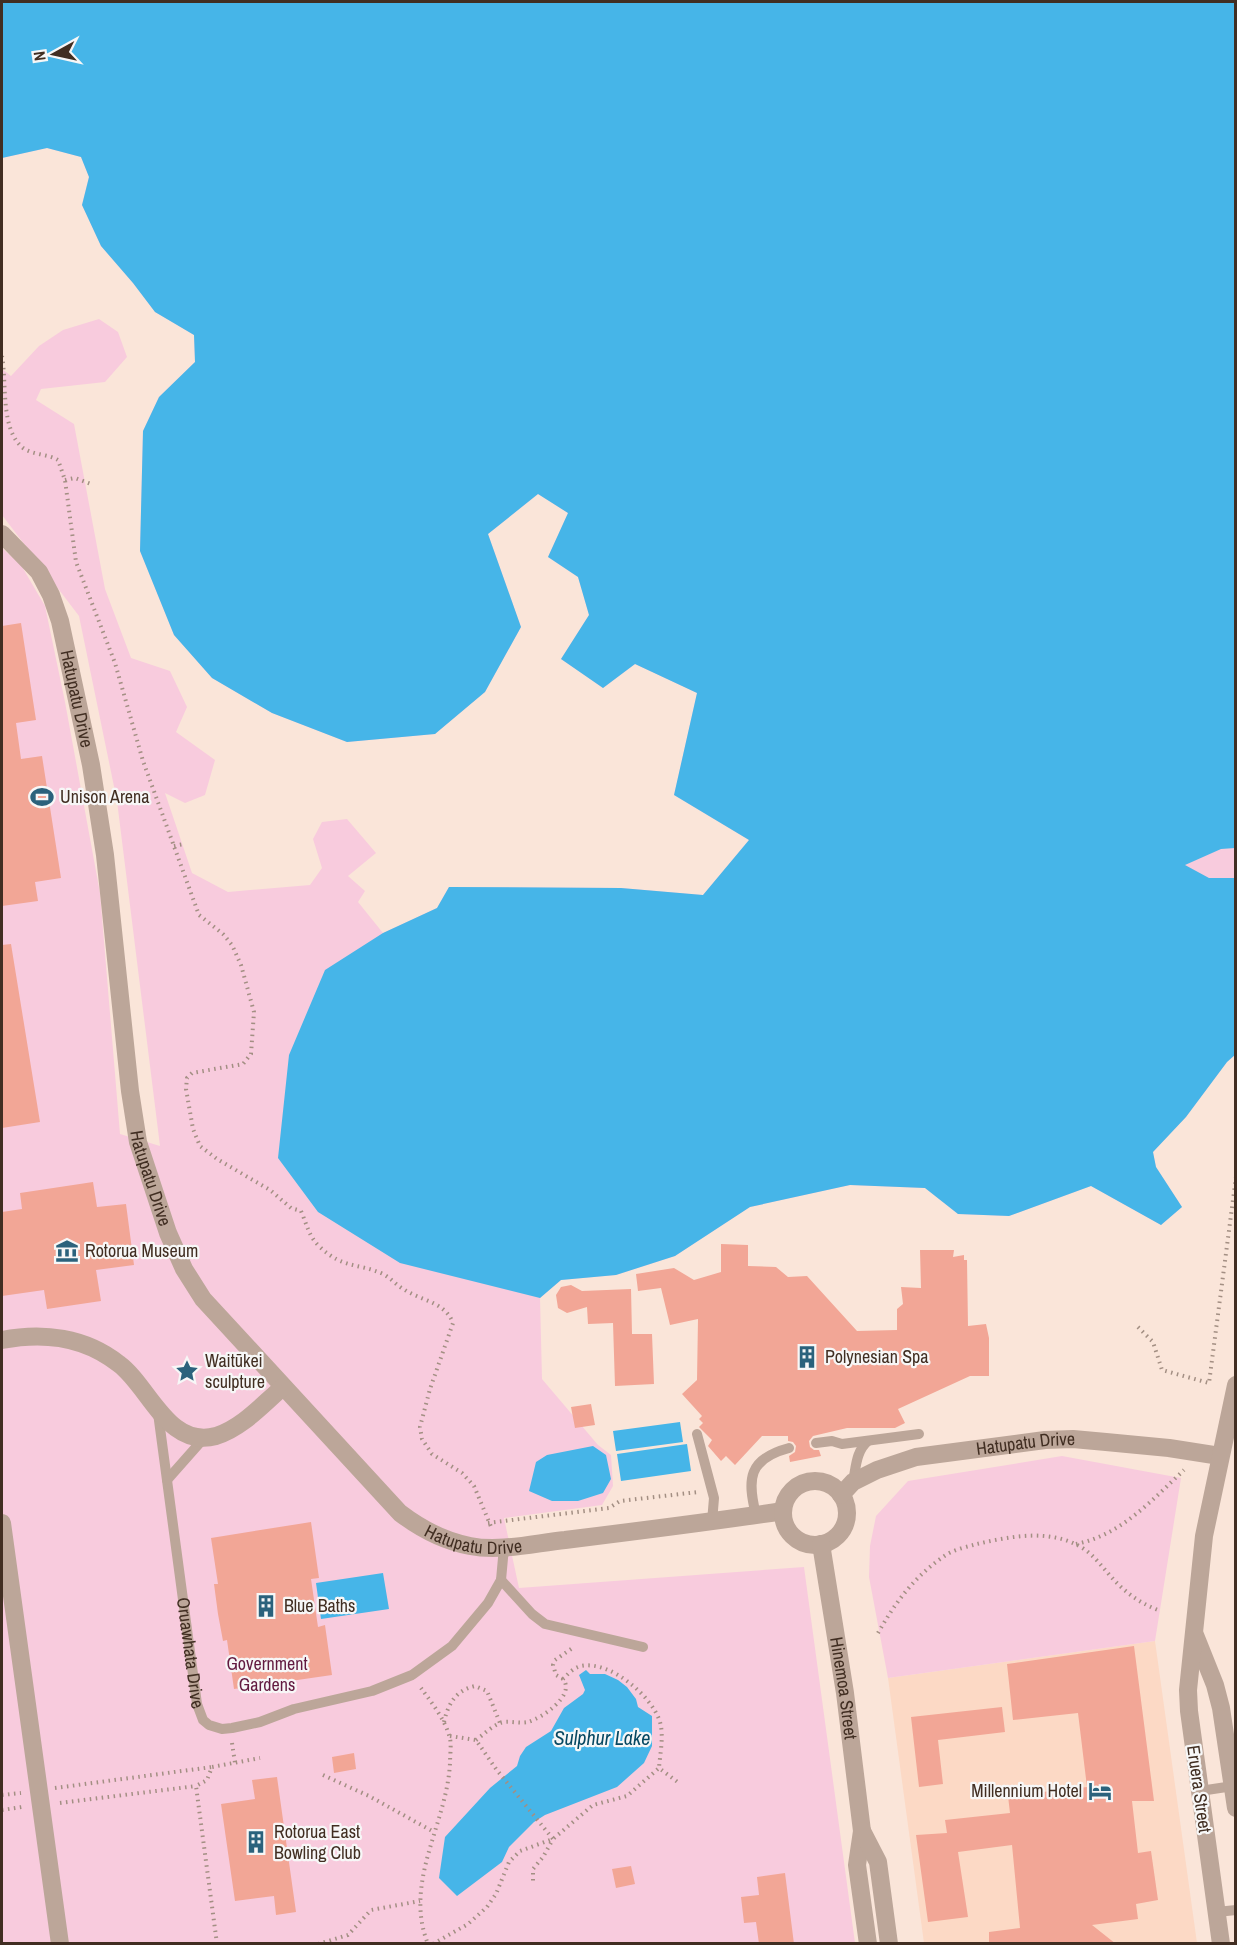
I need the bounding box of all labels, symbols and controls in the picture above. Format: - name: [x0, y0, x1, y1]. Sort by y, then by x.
- north arrow: [24, 24, 84, 84]
- text: N: [28, 50, 51, 62]
- street label: Hatupatu Drive: [55, 647, 100, 750]
- sports icon: Unison Arena: [29, 784, 55, 810]
- place label: Unison Arena: [60, 784, 149, 809]
- street label: Hatupatu Drive: [124, 1129, 178, 1229]
- museum icon: Rotorua Museum: [54, 1238, 80, 1264]
- place label: Rotorua Museum: [85, 1238, 198, 1263]
- building icon: Polynesian Spa: [794, 1344, 820, 1370]
- place label: Polynesian Spa: [825, 1344, 928, 1369]
- place label: Waitūkei sculpture: [205, 1348, 265, 1394]
- place icon: Waitūkei sculpture: [174, 1358, 200, 1384]
- street label: Hatupatu Drive: [974, 1426, 1075, 1461]
- street label: Hatupatu Drive: [420, 1518, 523, 1560]
- building icon: Blue Baths: [253, 1593, 279, 1619]
- place label: Blue Baths: [284, 1593, 355, 1618]
- street label: Oruawhata Drive: [171, 1596, 211, 1712]
- street label: Hinemoa Street: [824, 1635, 864, 1741]
- park label: Government Gardens: [226, 1651, 308, 1697]
- water label: Sulphur Lake: [554, 1724, 650, 1751]
- street label: Eruera Street: [1181, 1744, 1218, 1834]
- place label: Millennium Hotel: [971, 1778, 1082, 1803]
- hotel icon: Millennium Hotel: [1087, 1778, 1113, 1804]
- place label: Rotorua East Bowling Club: [274, 1819, 361, 1865]
- building icon: Rotorua East Bowling Club: [243, 1829, 269, 1855]

